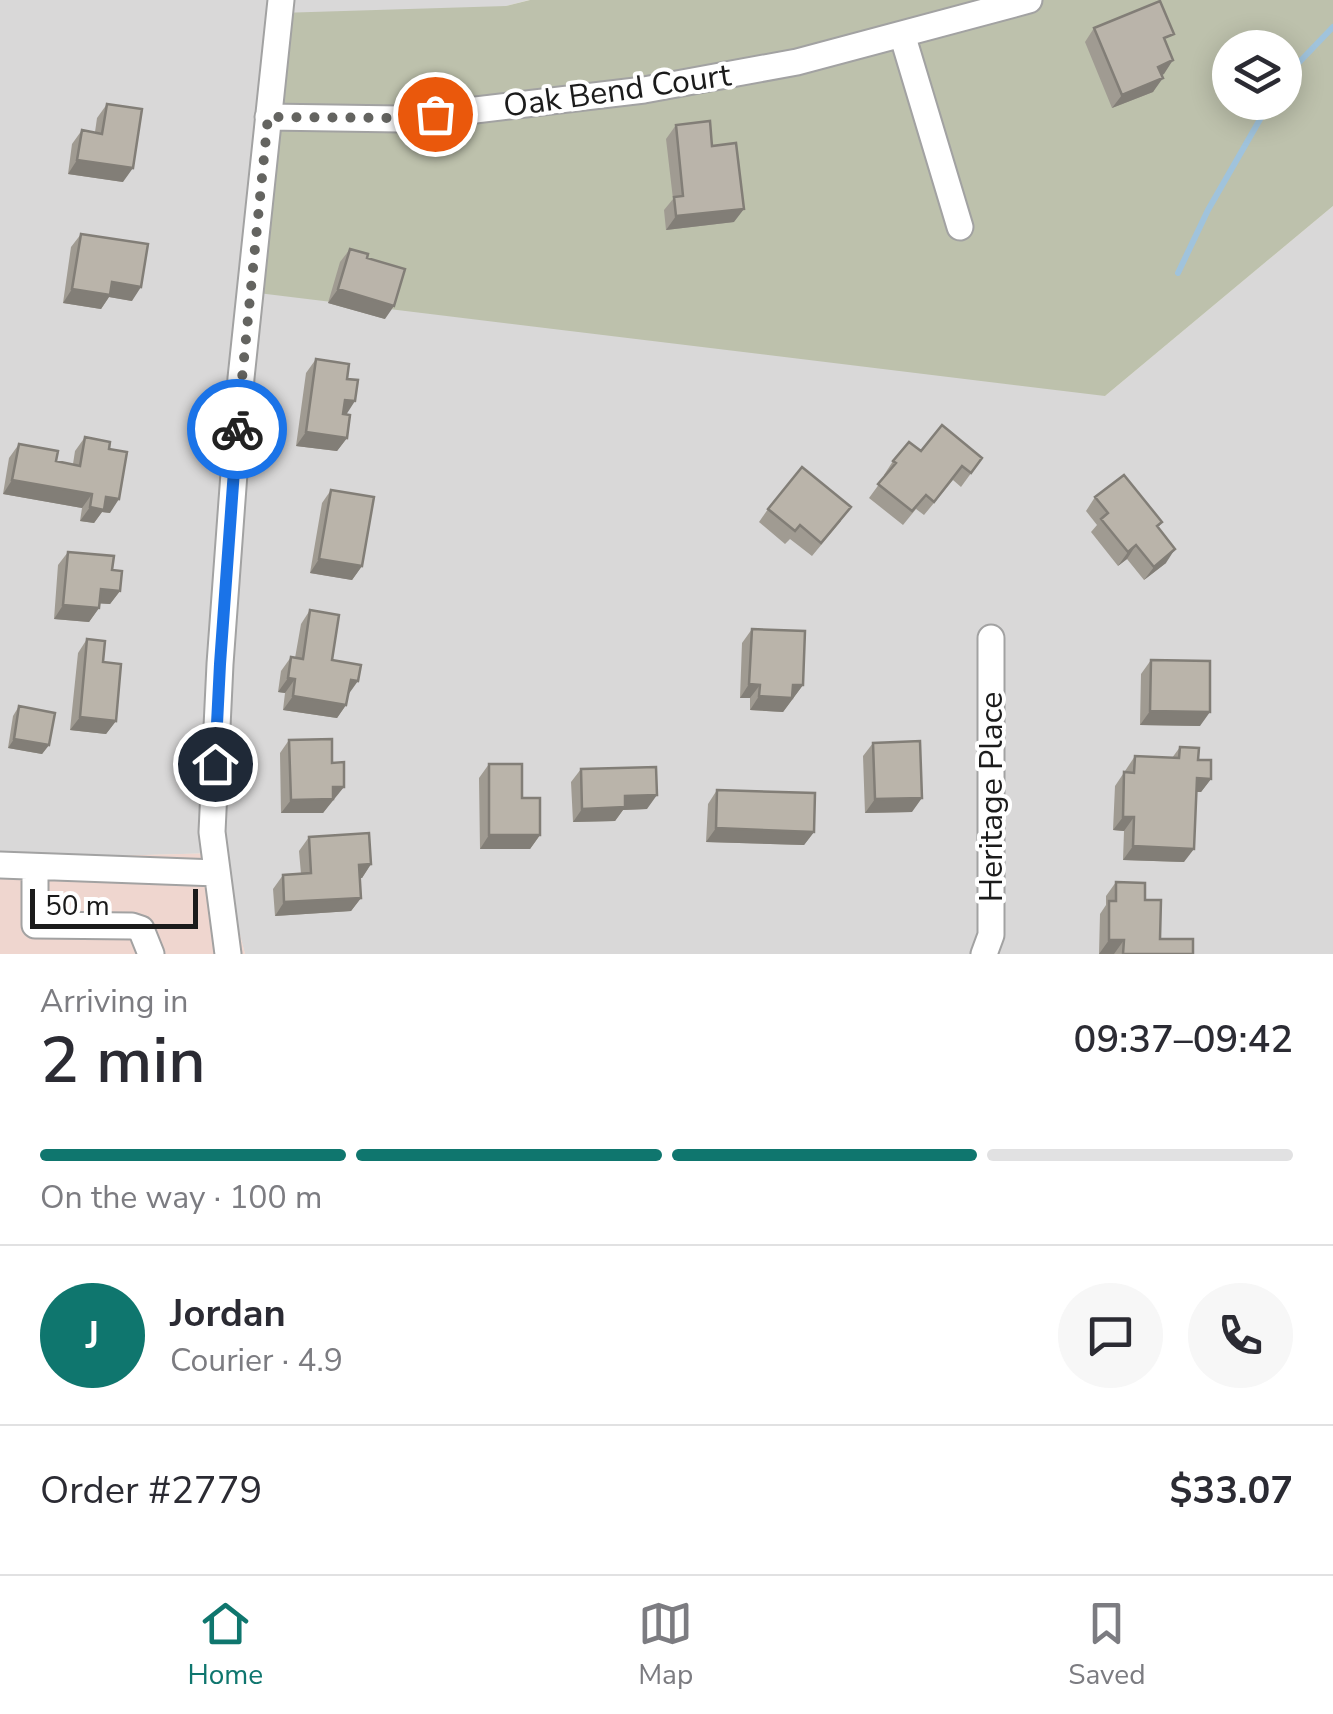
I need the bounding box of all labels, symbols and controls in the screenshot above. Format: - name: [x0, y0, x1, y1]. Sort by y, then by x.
- map controls: [1212, 30, 1302, 120]
- button: layers: [1212, 30, 1302, 120]
- street label: Oak Bend Court: [501, 53, 734, 128]
- pin: [393, 72, 478, 157]
- icon: bag: [408, 87, 463, 142]
- courier: [187, 379, 287, 479]
- icon: bike: [210, 402, 265, 457]
- street label: Heritage Place: [970, 692, 1013, 902]
- pin: [173, 722, 258, 807]
- icon: home: [188, 737, 243, 792]
- scale bar: [30, 884, 198, 928]
- text: 50 m: [45, 887, 110, 925]
- text: Arriving in: [40, 980, 188, 1023]
- text: 09:37–09:42: [1074, 1014, 1293, 1065]
- text: 2 min: [40, 1016, 206, 1105]
- text: On the way · 100 m: [40, 1176, 322, 1219]
- button: chat: [1058, 1283, 1163, 1388]
- button: phone: [1188, 1283, 1293, 1388]
- text: Jordan: [170, 1288, 286, 1339]
- text: J: [86, 1310, 99, 1361]
- text: Courier · 4.9: [170, 1339, 343, 1382]
- text: Order #2779: [40, 1465, 262, 1516]
- text: $33.07: [1170, 1465, 1293, 1516]
- tab: Home: [187, 1596, 263, 1694]
- tab: Map: [638, 1596, 693, 1694]
- tab: Saved: [1068, 1596, 1146, 1694]

